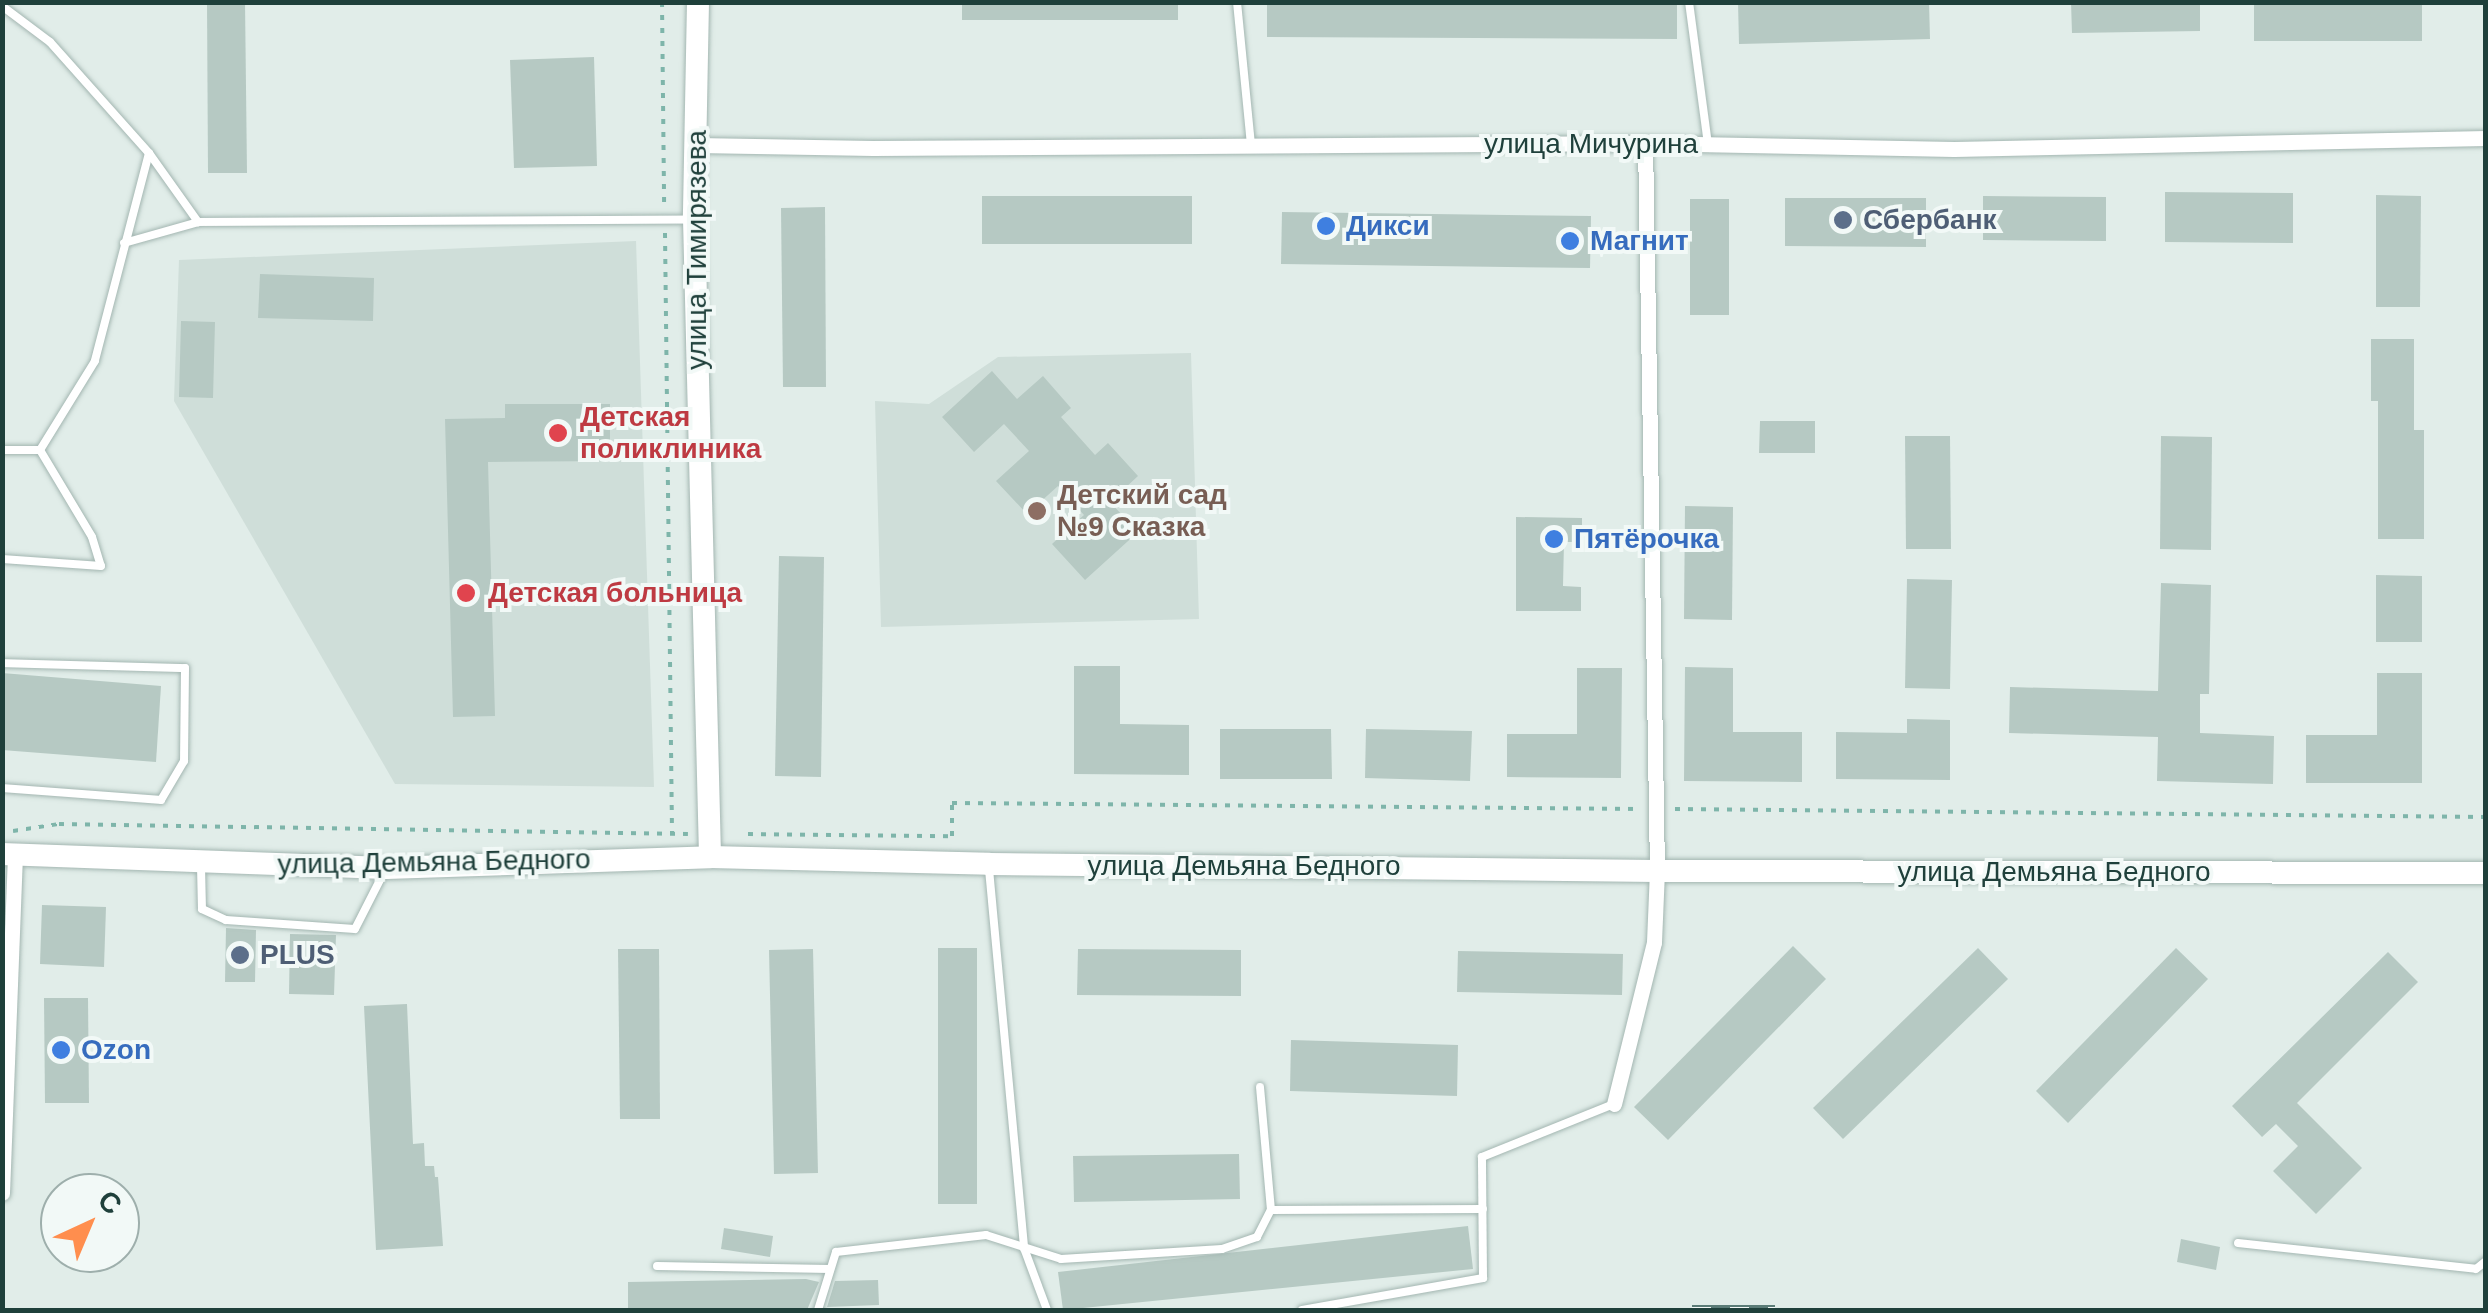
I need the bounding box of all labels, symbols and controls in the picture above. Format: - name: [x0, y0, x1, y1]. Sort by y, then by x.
- street label: улица Мичурина: [1484, 127, 1698, 161]
- street label: улица Тимирязева: [680, 130, 714, 370]
- place label: Сбербанк: [1863, 203, 1997, 237]
- place label: Дикси: [1346, 209, 1430, 243]
- marker: Сбербанк: [1832, 209, 1854, 231]
- marker: Дикси: [1315, 215, 1337, 237]
- place label: Магнит: [1590, 224, 1689, 258]
- marker: Магнит: [1559, 230, 1581, 252]
- place label: Детская поликлиника: [580, 400, 761, 466]
- marker: Детская поликлиника: [545, 420, 571, 446]
- place label: Детский сад №9 Сказка: [1057, 478, 1227, 544]
- marker: Детский сад №9 Сказка: [1026, 500, 1048, 522]
- place label: Пятёрочка: [1574, 522, 1719, 556]
- marker: Пятёрочка: [1543, 528, 1565, 550]
- place label: Детская больница: [488, 576, 742, 610]
- marker: Детская больница: [453, 580, 479, 606]
- street label: улица Демьяна Бедного: [277, 842, 591, 882]
- street label: улица Демьяна Бедного: [1088, 849, 1400, 883]
- street label: улица Демьяна Бедного: [1898, 855, 2210, 889]
- place label: PLUS: [260, 938, 335, 972]
- marker: PLUS: [229, 944, 251, 966]
- place label: Ozon: [81, 1033, 151, 1067]
- marker: Ozon: [50, 1039, 72, 1061]
- north arrow: [40, 1173, 140, 1273]
- text: С: [92, 1184, 128, 1221]

